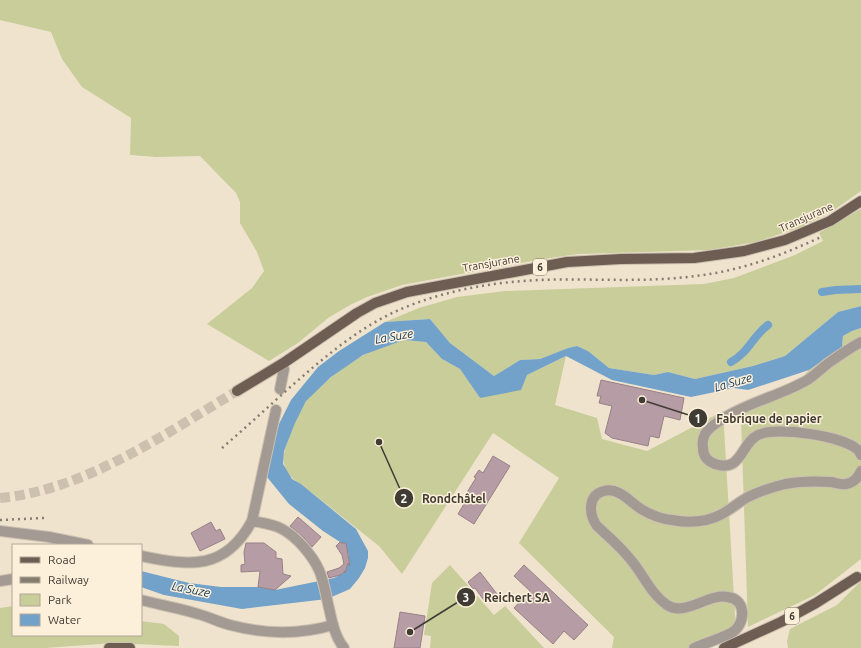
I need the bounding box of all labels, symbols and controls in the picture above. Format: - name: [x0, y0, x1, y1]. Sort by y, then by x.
- street label: Transjurane: [777, 200, 835, 234]
- street label: Transjurane: [462, 252, 520, 274]
- road number: 6: [533, 259, 547, 275]
- water label: La Suze: [374, 326, 414, 346]
- water label: La Suze: [713, 370, 753, 394]
- callout: Fabrique de papier: [688, 406, 830, 430]
- text: 1: [695, 412, 701, 425]
- text: Fabrique de papier: [716, 412, 822, 425]
- callout: Rondchâtel: [394, 486, 494, 510]
- text: 2: [401, 492, 408, 505]
- text: Rondchâtel: [422, 492, 486, 505]
- legend: [12, 544, 142, 636]
- text: Road: [48, 553, 76, 566]
- text: Railway: [48, 573, 89, 586]
- water label: La Suze: [171, 579, 211, 599]
- callout: Reichert SA: [456, 585, 558, 609]
- text: 3: [463, 591, 469, 604]
- text: Reichert SA: [484, 591, 551, 604]
- text: Park: [48, 593, 72, 606]
- road number: 6: [785, 608, 799, 624]
- text: Water: [48, 613, 81, 626]

